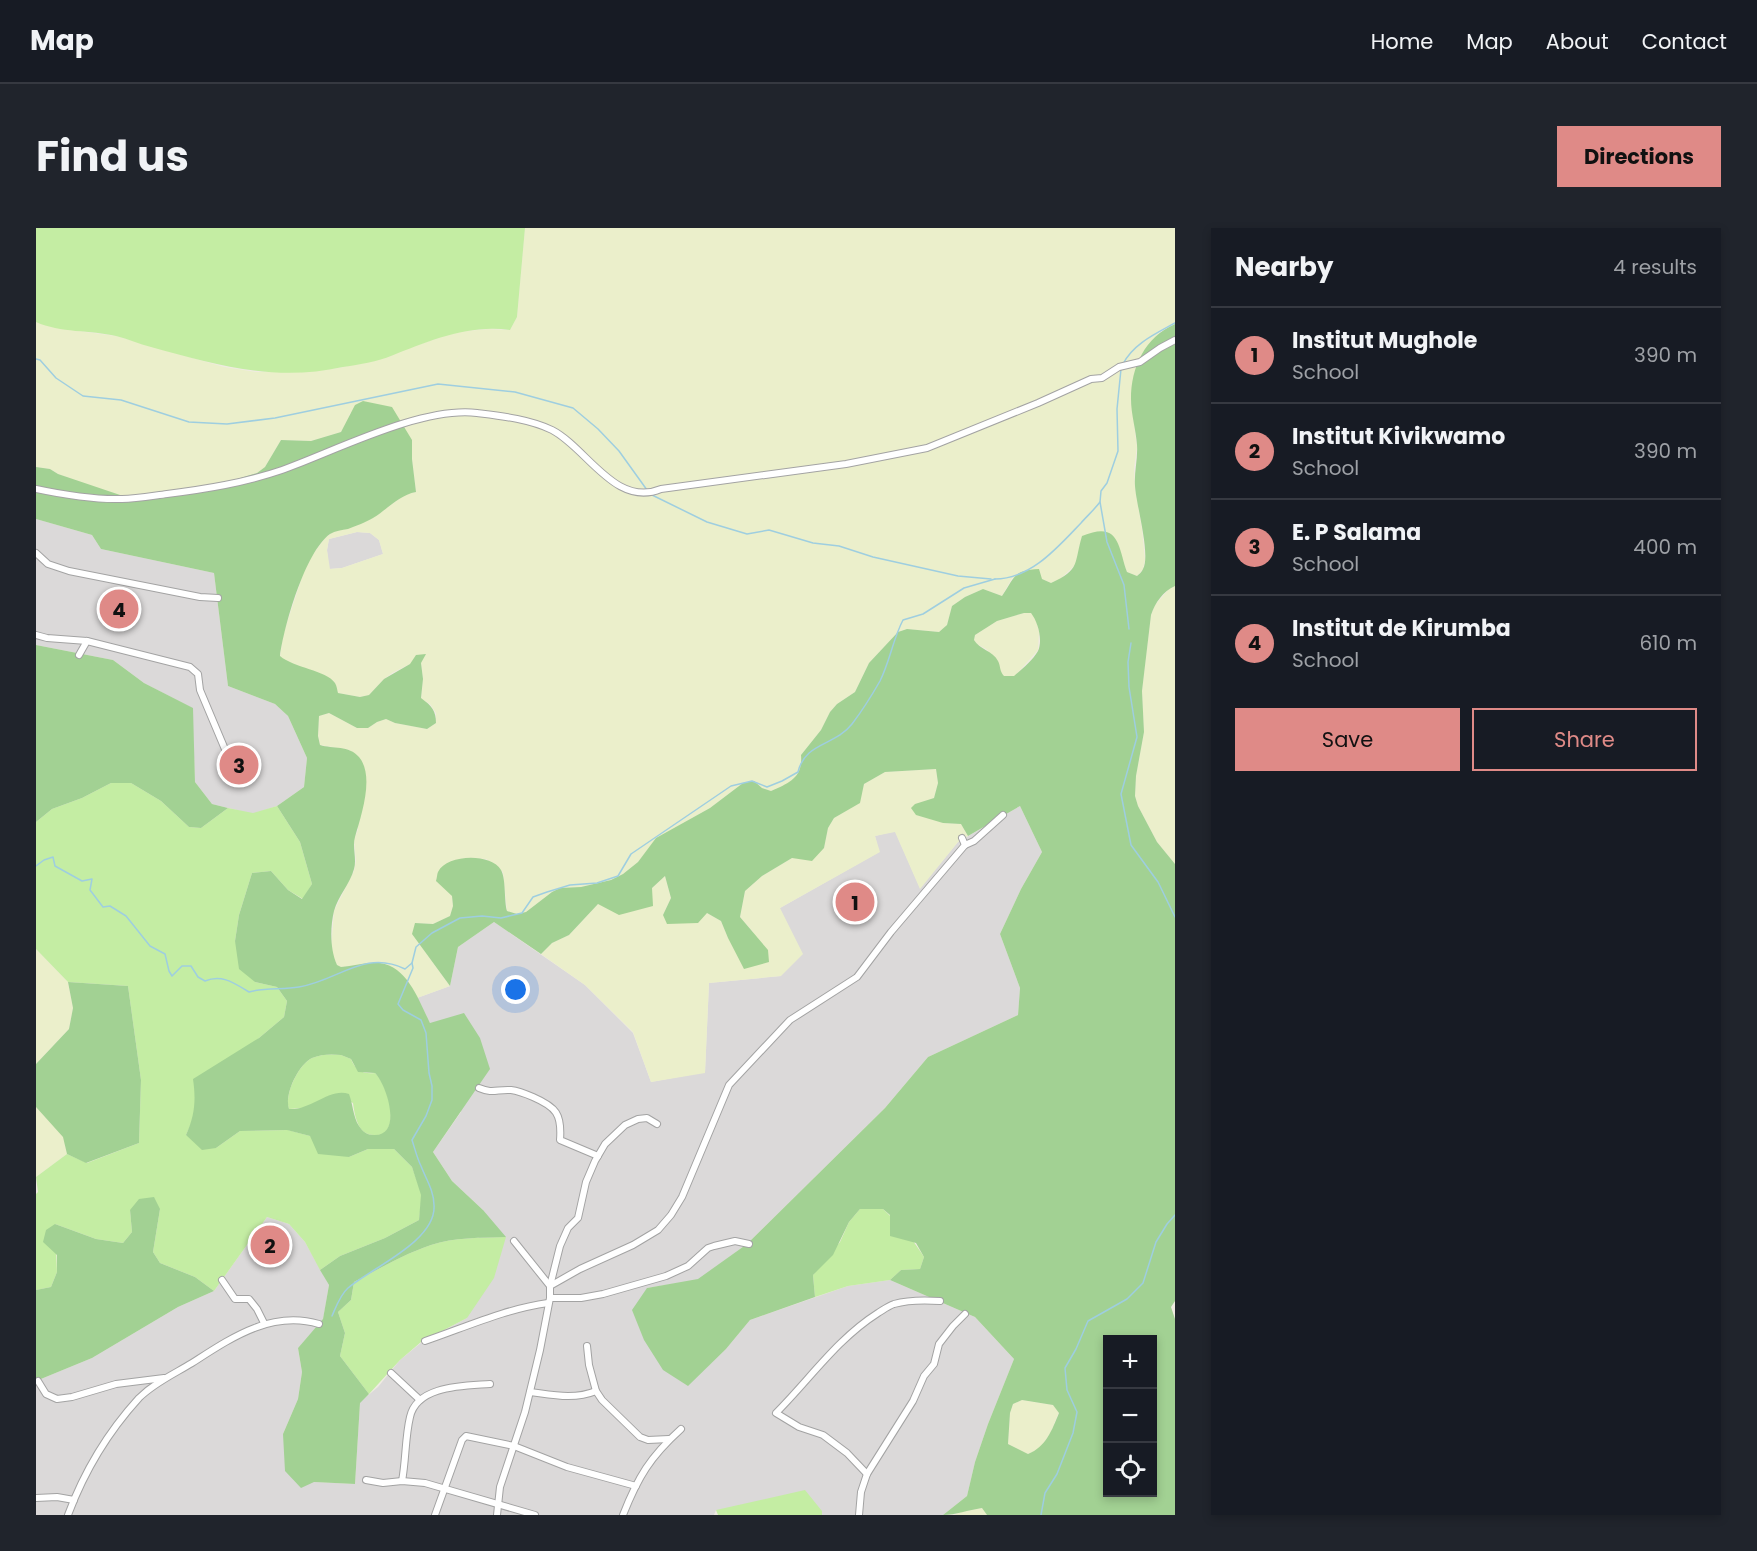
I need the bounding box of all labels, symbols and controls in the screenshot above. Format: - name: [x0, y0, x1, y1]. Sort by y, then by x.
- text: Map: [30, 21, 94, 60]
- text: Home: [1371, 27, 1433, 56]
- text: Map: [1466, 27, 1513, 56]
- text: About: [1546, 27, 1609, 56]
- text: Contact: [1642, 27, 1727, 56]
- button: Directions: [1557, 126, 1721, 187]
- text: Find us: [36, 127, 189, 186]
- text: Nearby: [1235, 249, 1333, 285]
- text: 4 results: [1613, 253, 1697, 281]
- text: Institut Mughole: [1292, 325, 1477, 356]
- text: 1: [1251, 341, 1258, 369]
- text: 390 m: [1634, 341, 1697, 369]
- text: School: [1292, 358, 1359, 386]
- text: Institut Kivikwamo: [1292, 421, 1505, 452]
- text: 2: [1249, 437, 1260, 465]
- text: 390 m: [1634, 437, 1697, 465]
- text: School: [1292, 454, 1359, 482]
- text: E. P Salama: [1292, 517, 1421, 548]
- text: 3: [1248, 533, 1261, 561]
- text: 400 m: [1633, 533, 1697, 561]
- text: School: [1292, 550, 1359, 578]
- pin: 4: [100, 586, 139, 632]
- text: Institut de Kirumba: [1292, 613, 1511, 644]
- text: 4: [1248, 629, 1261, 657]
- text: 610 m: [1639, 629, 1697, 657]
- text: School: [1292, 646, 1359, 674]
- button: Save: [1235, 708, 1460, 771]
- button: Share: [1472, 708, 1697, 771]
- pin: 3: [220, 742, 258, 788]
- pin: 1: [836, 880, 874, 924]
- your location: [501, 975, 530, 1004]
- pin: 2: [250, 1222, 290, 1268]
- map controls: [1103, 1335, 1157, 1497]
- button: +: [1103, 1335, 1157, 1389]
- button: −: [1103, 1389, 1157, 1443]
- button: locate: [1103, 1443, 1157, 1497]

